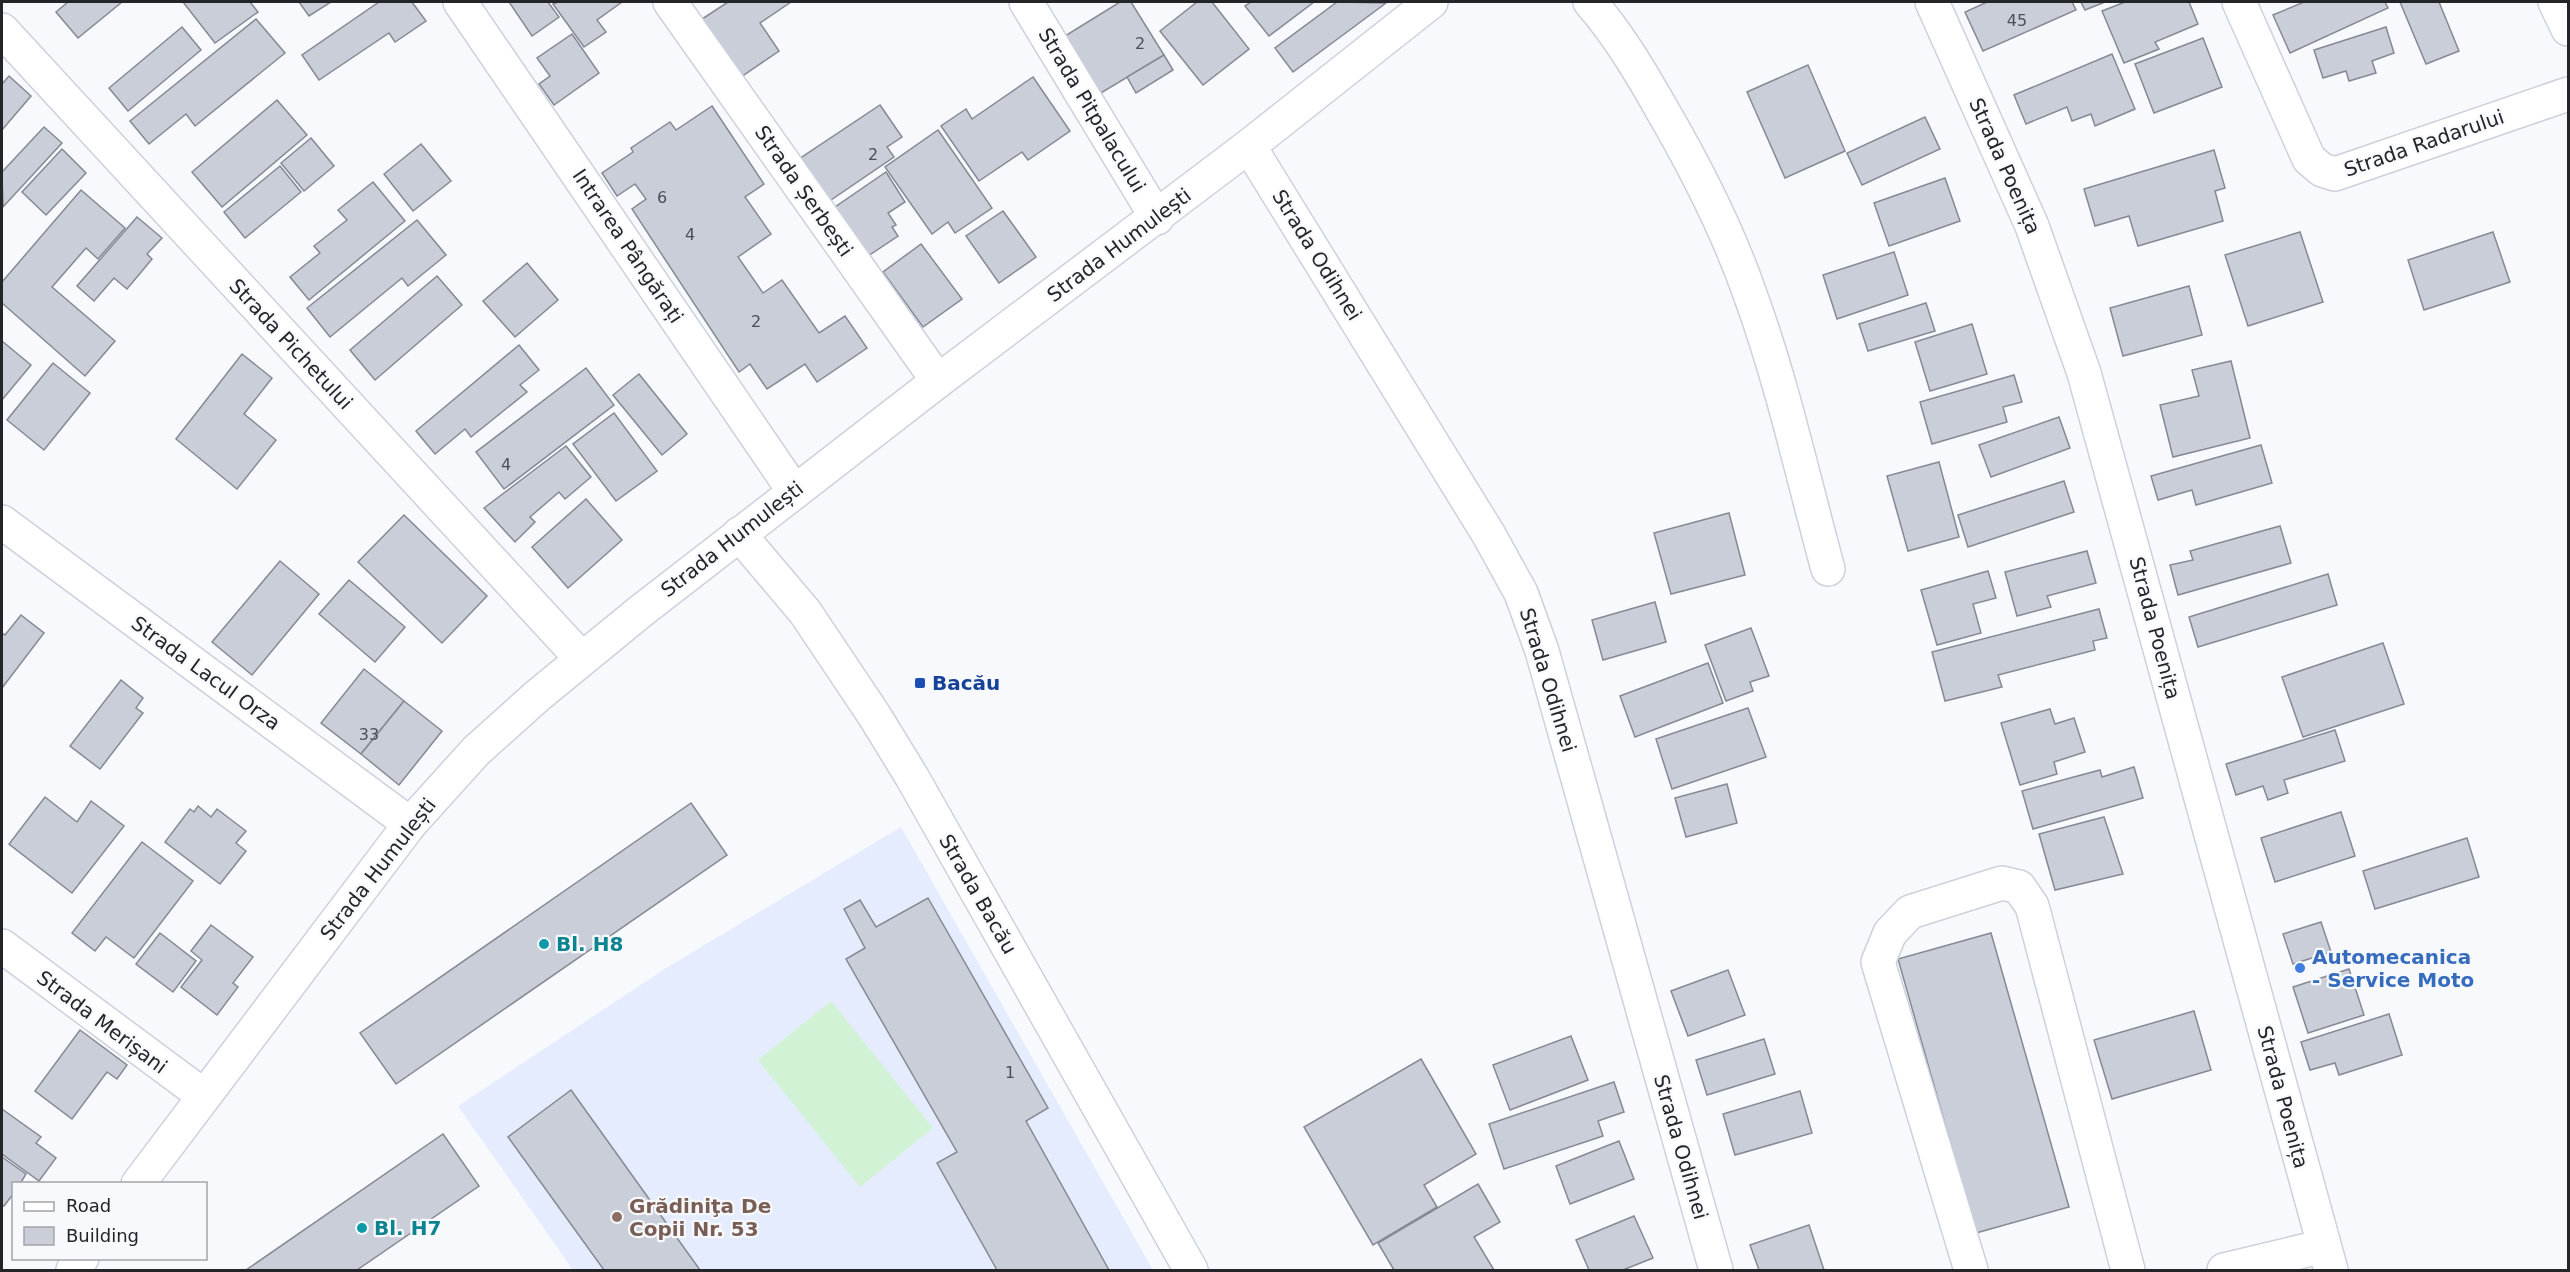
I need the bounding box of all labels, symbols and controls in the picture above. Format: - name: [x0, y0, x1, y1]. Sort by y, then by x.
- house number: 45: [2007, 11, 2027, 30]
- street label: Strada Pitpalacului: [1033, 23, 1151, 197]
- house number: 2: [1135, 34, 1145, 53]
- street label: Strada Poenița: [1964, 94, 2046, 238]
- street label: Strada Radarului: [2341, 104, 2507, 182]
- street label: Strada Șerbești: [750, 121, 858, 261]
- house number: 2: [868, 145, 878, 164]
- street label: Intrarea Pângărați: [568, 164, 688, 328]
- street label: Strada Humulești: [1042, 183, 1196, 307]
- street label: Strada Odihnei: [1267, 185, 1367, 325]
- house number: 6: [657, 188, 667, 207]
- house number: 4: [685, 225, 695, 244]
- street label: Strada Pichetului: [224, 274, 358, 414]
- house number: 2: [751, 312, 761, 331]
- house number: 4: [501, 455, 511, 474]
- street label: Strada Humulești: [656, 476, 808, 602]
- street label: Strada Poenița: [2124, 554, 2186, 702]
- street label: Strada Odihnei: [1515, 605, 1581, 755]
- street label: Strada Lacul Orza: [127, 611, 285, 735]
- place label: Bacău: [932, 671, 1000, 695]
- marker: Bacău: [913, 676, 927, 690]
- house number: 33: [359, 725, 379, 744]
- street label: Strada Humulești: [315, 793, 441, 945]
- street label: Strada Bacău: [934, 830, 1022, 958]
- place label: Bl. H8: [556, 932, 623, 956]
- marker: Bl. H8: [537, 937, 551, 951]
- place label: Automecanica - Service Moto: [2312, 945, 2474, 992]
- marker: Automecanica - Service Moto: [2293, 961, 2307, 975]
- street label: Strada Merișani: [32, 965, 172, 1079]
- street label: Strada Poenița: [2252, 1023, 2314, 1171]
- house number: 1: [1005, 1063, 1015, 1082]
- street label: Strada Odihnei: [1649, 1072, 1713, 1222]
- legend: [12, 1182, 207, 1260]
- place label: Grădiniţa De Copii Nr. 53: [629, 1194, 771, 1241]
- text: Road: [66, 1195, 111, 1216]
- marker: Grădiniţa De Copii Nr. 53: [610, 1210, 624, 1224]
- place label: Bl. H7: [374, 1216, 441, 1240]
- marker: Bl. H7: [355, 1221, 369, 1235]
- text: Building: [66, 1225, 139, 1246]

